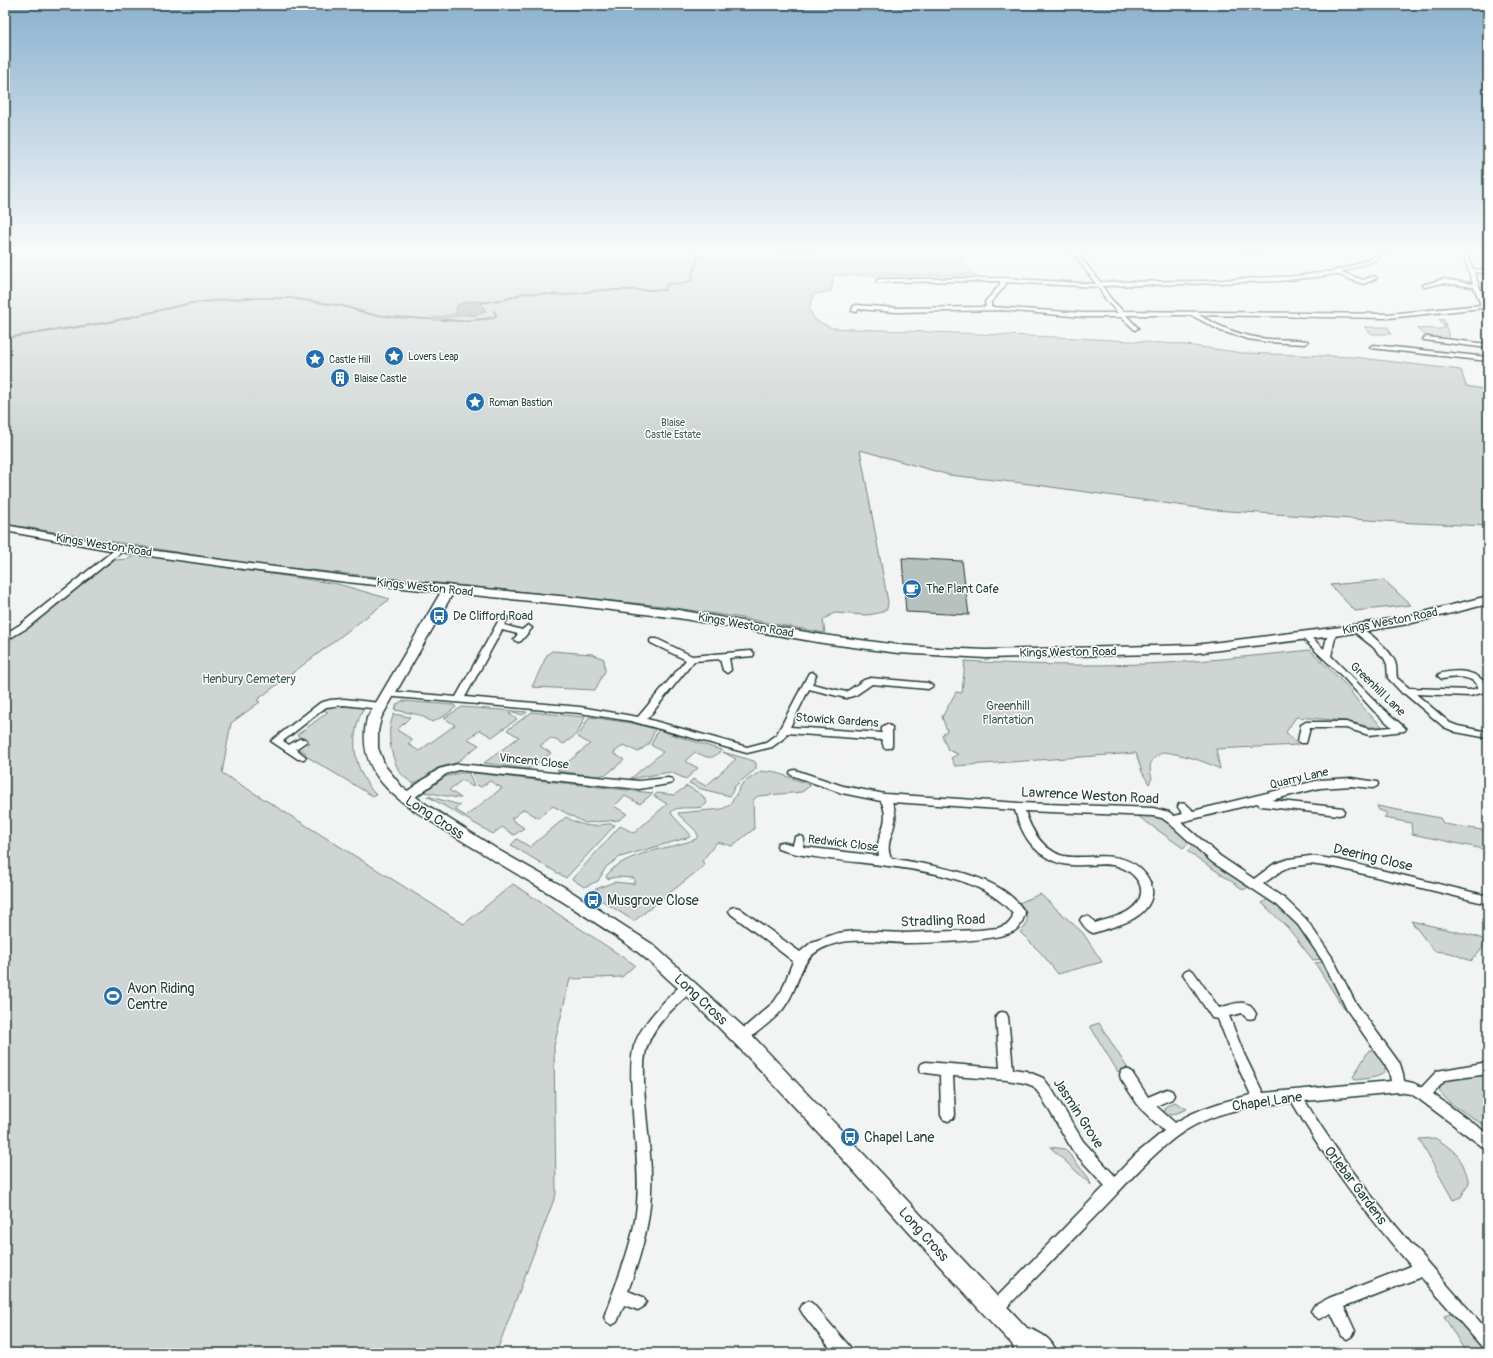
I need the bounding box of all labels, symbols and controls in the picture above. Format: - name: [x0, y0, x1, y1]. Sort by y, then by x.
- place icon: Lovers Leap: [383, 345, 405, 367]
- place icon: Castle Hill: [304, 348, 326, 370]
- place label: Lovers Leap: [408, 351, 459, 363]
- place label: Castle Hill: [329, 354, 371, 366]
- building icon: Blaise Castle: [329, 367, 351, 389]
- place label: Blaise Castle: [354, 373, 407, 385]
- place icon: Roman Bastion: [464, 391, 486, 413]
- place label: Roman Bastion: [489, 397, 553, 409]
- park label: Blaise Castle Estate: [645, 417, 701, 441]
- street label: Kings Weston Road: [55, 530, 153, 561]
- street label: Kings Weston Road: [376, 575, 474, 600]
- cafe icon: The Plant Cafe: [901, 578, 923, 600]
- place label: The Plant Cafe: [926, 582, 999, 597]
- bus stop icon: De Clifford Road: [428, 605, 450, 627]
- street label: Kings Weston Road: [1341, 605, 1439, 638]
- place label: De Clifford Road: [453, 609, 533, 624]
- street label: Kings Weston Road: [697, 610, 795, 641]
- street label: Kings Weston Road: [1019, 644, 1117, 661]
- street label: Greenhill Lane: [1347, 659, 1409, 720]
- park label: Henbury Cemetery: [202, 672, 296, 687]
- park label: Greenhill Plantation: [982, 699, 1034, 728]
- street label: Stowick Gardens: [795, 710, 880, 731]
- street label: Vincent Close: [498, 750, 570, 773]
- street label: Quarry Lane: [1268, 764, 1330, 793]
- street label: Lawrence Weston Road: [1020, 783, 1160, 808]
- street label: Long Cross: [402, 792, 468, 843]
- street label: Redwick Close: [807, 832, 879, 855]
- street label: Deering Close: [1332, 840, 1414, 875]
- bus stop icon: Musgrove Close: [582, 889, 604, 911]
- place label: Musgrove Close: [607, 892, 699, 909]
- street label: Stradling Road: [900, 911, 986, 930]
- street label: Long Cross: [670, 970, 731, 1029]
- place label: Avon Riding Centre: [127, 980, 195, 1013]
- sports icon: Avon Riding Centre: [102, 985, 124, 1007]
- street label: Jasmin Grove: [1050, 1075, 1108, 1151]
- street label: Chapel Lane: [1231, 1088, 1303, 1115]
- bus stop icon: Chapel Lane: [839, 1126, 861, 1148]
- place label: Chapel Lane: [864, 1129, 935, 1146]
- street label: Orlebar Gardens: [1321, 1143, 1391, 1228]
- street label: Long Cross: [895, 1204, 953, 1265]

